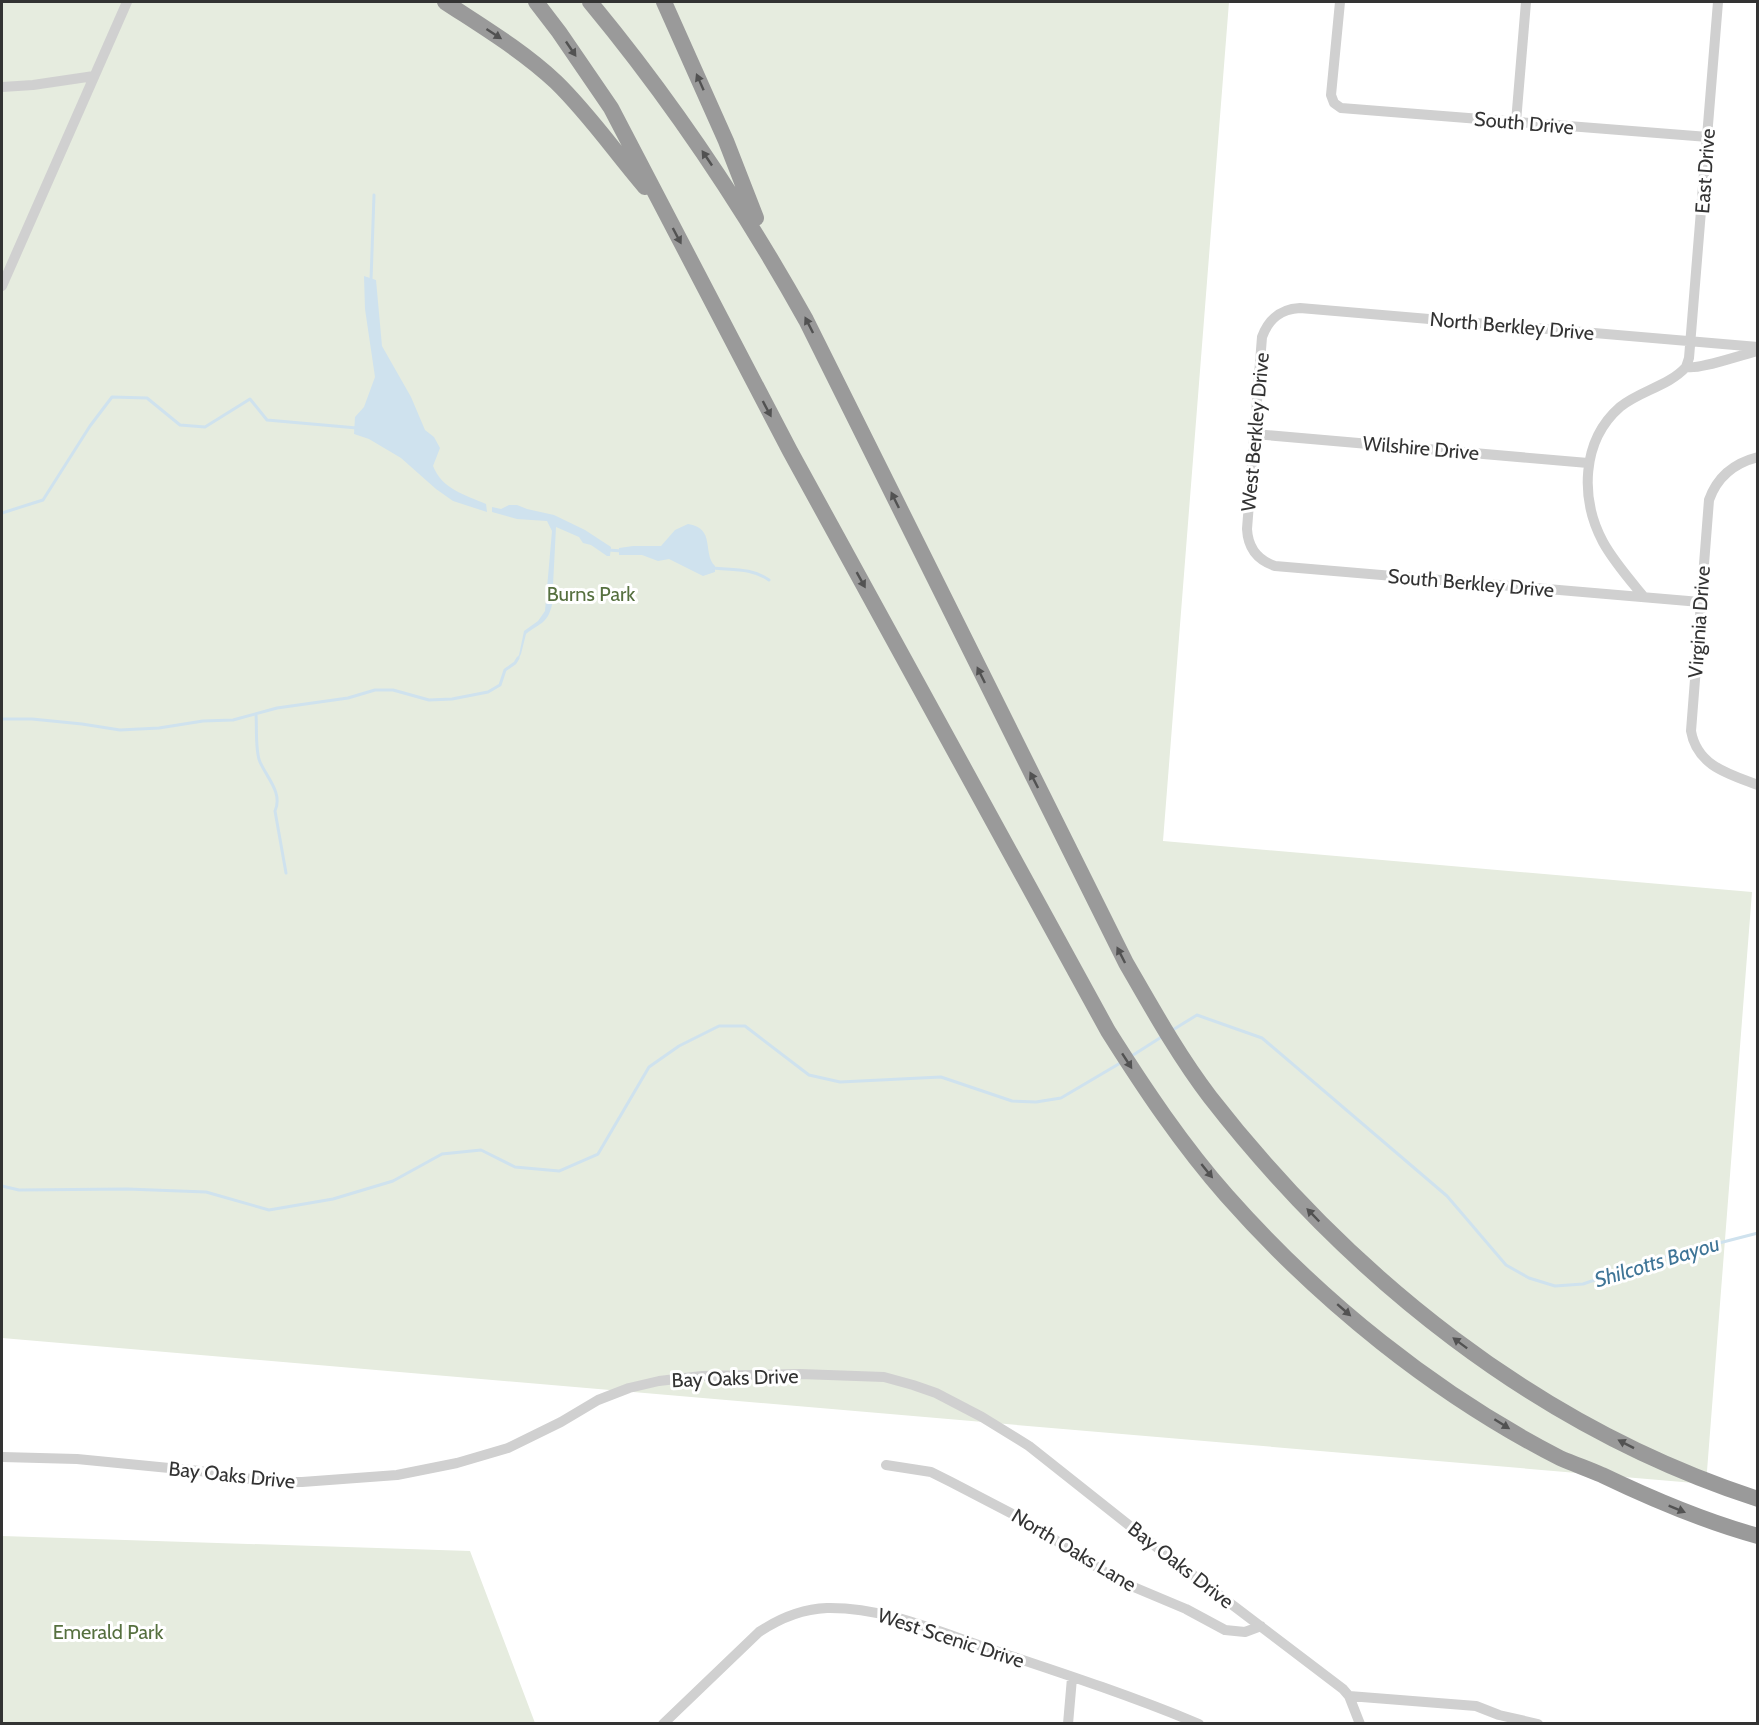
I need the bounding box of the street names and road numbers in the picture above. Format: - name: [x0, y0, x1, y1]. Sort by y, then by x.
- street label: South Drive: [1473, 107, 1575, 139]
- street label: East Drive: [1690, 128, 1720, 214]
- street label: North Berkley Drive: [1429, 307, 1595, 345]
- street label: West Berkley Drive: [1236, 351, 1274, 513]
- street label: Wilshire Drive: [1362, 431, 1480, 465]
- street label: South Berkley Drive: [1387, 564, 1555, 602]
- street label: Virginia Drive: [1683, 565, 1715, 679]
- street label: Bay Oaks Drive: [671, 1364, 799, 1392]
- street label: Bay Oaks Drive: [168, 1456, 296, 1494]
- street label: North Oaks Lane: [1007, 1503, 1141, 1597]
- street label: Bay Oaks Drive: [1124, 1516, 1238, 1614]
- street label: West Scenic Drive: [875, 1603, 1027, 1673]

